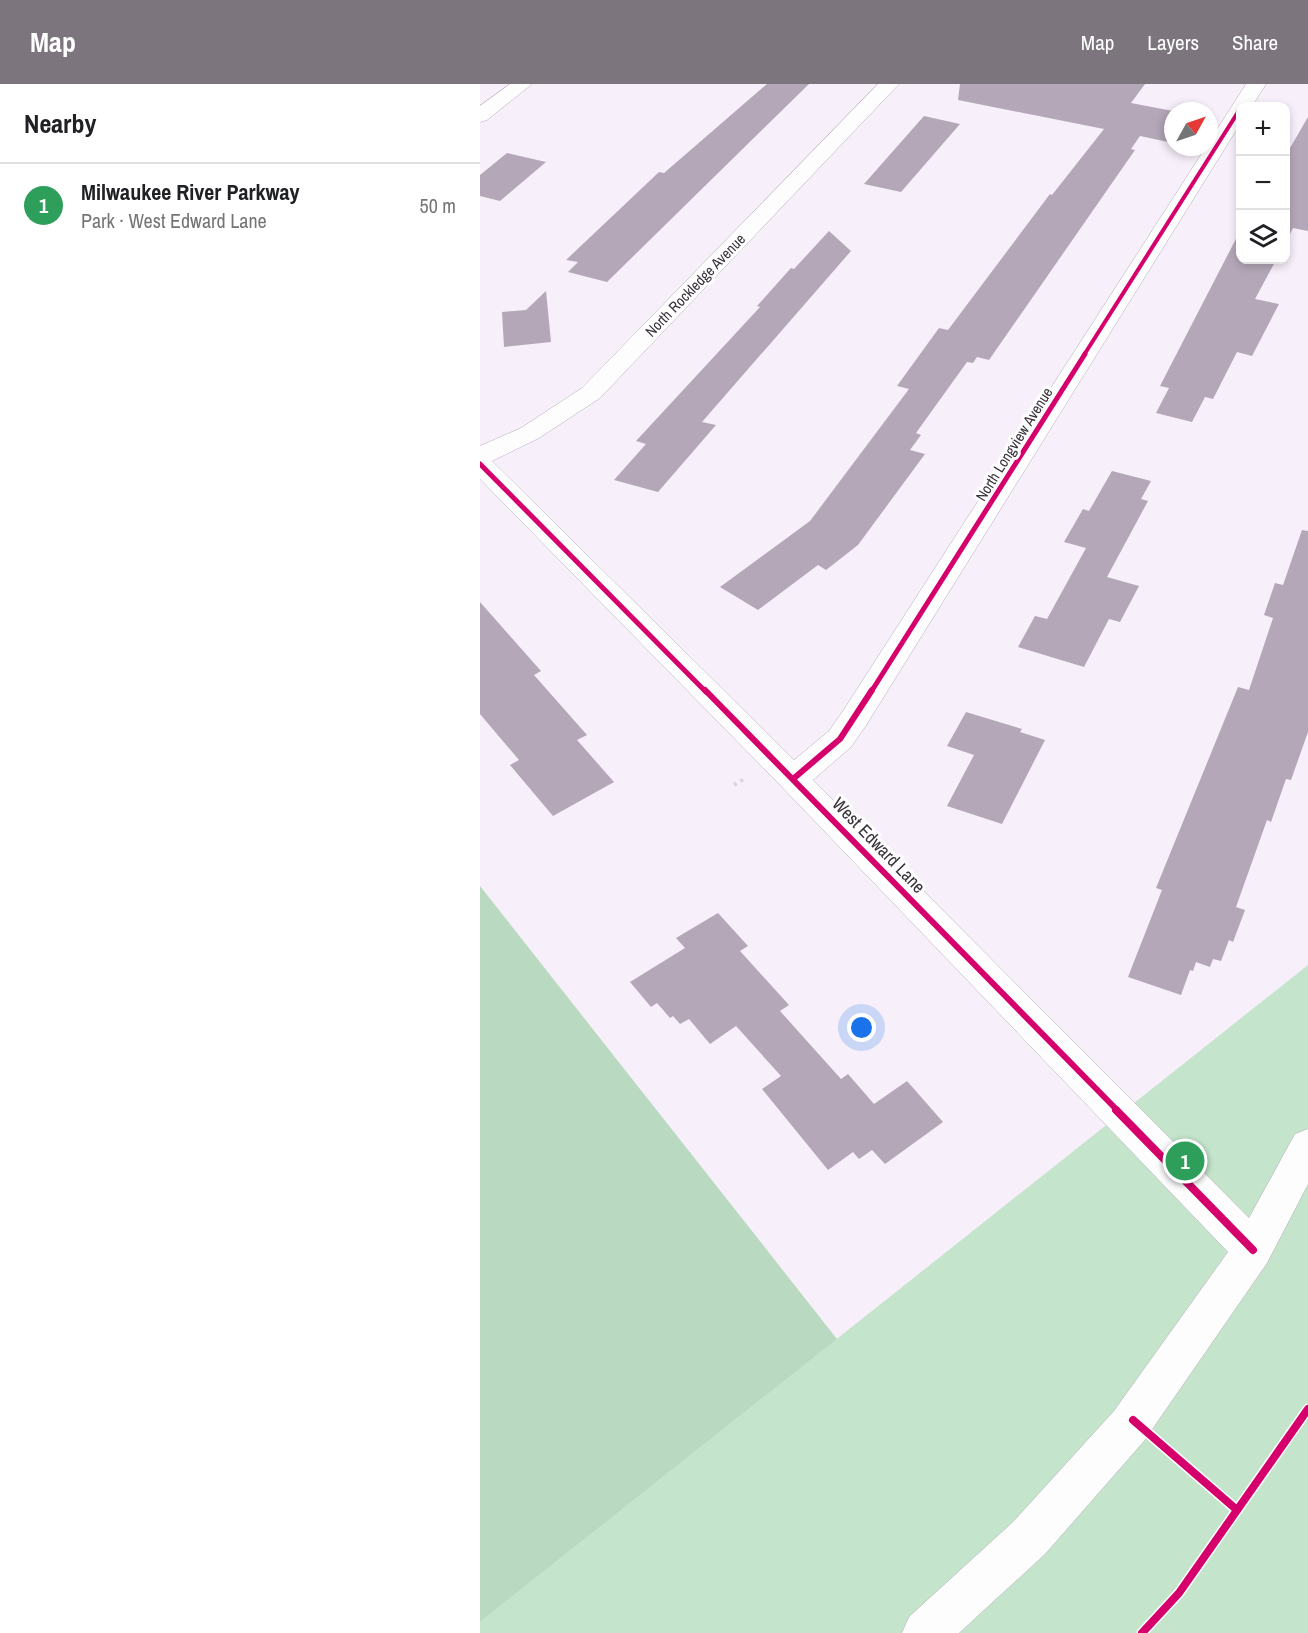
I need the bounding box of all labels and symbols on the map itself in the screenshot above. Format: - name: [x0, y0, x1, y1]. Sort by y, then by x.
- north arrow: [1164, 102, 1218, 156]
- street label: North Rockledge Avenue: [640, 229, 750, 341]
- street label: North Longview Avenue: [971, 383, 1058, 505]
- street label: West Edward Lane: [827, 792, 931, 898]
- your location: [847, 1013, 876, 1042]
- pin: 1: [1166, 1138, 1204, 1184]

